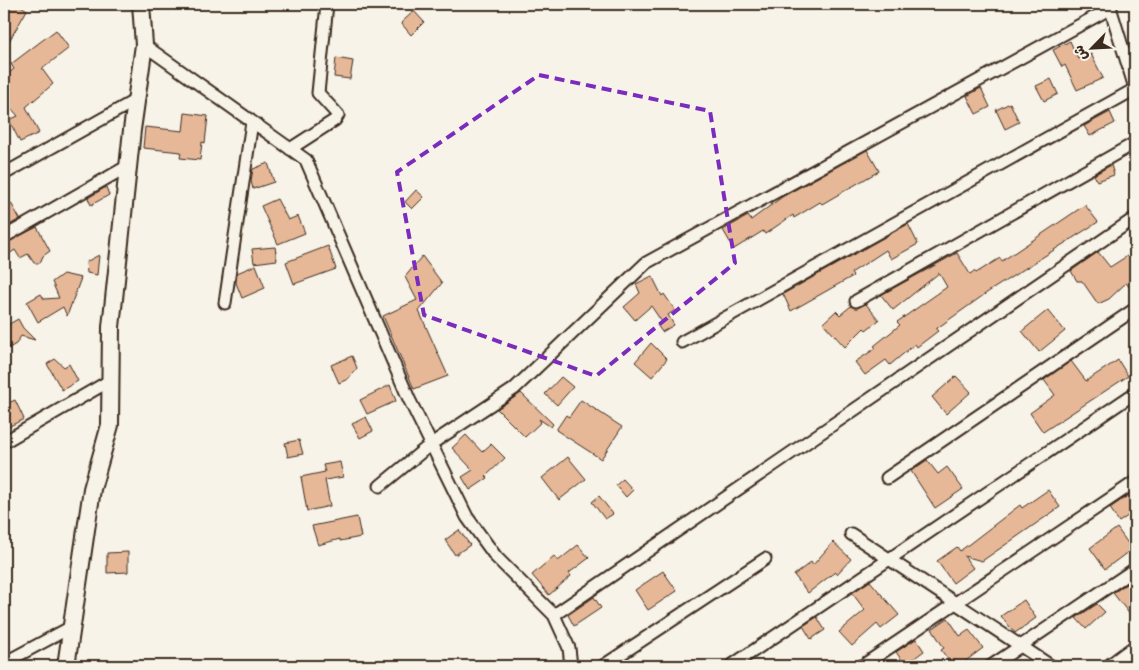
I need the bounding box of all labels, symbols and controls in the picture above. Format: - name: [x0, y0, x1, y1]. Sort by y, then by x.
- north arrow: [1066, 22, 1116, 72]
- text: ش: [1070, 43, 1091, 64]

